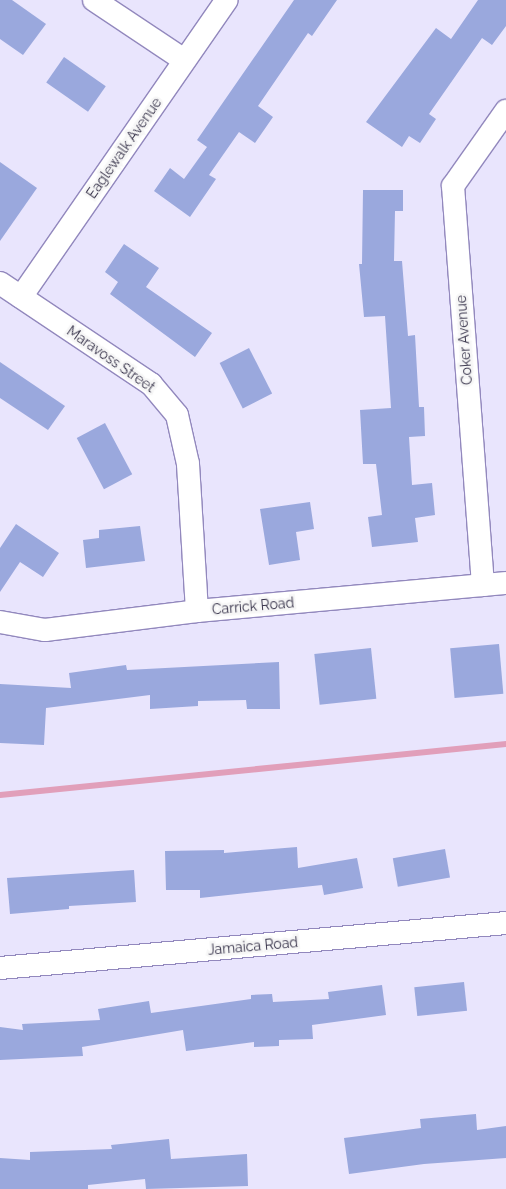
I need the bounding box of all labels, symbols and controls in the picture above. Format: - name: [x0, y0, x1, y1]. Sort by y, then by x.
- street label: Eaglewalk Avenue: [83, 94, 165, 202]
- street label: Coker Avenue: [452, 294, 476, 386]
- street label: Maravoss Street: [64, 322, 158, 396]
- street label: Carrick Road: [211, 594, 295, 618]
- street label: Jamaica Road: [207, 934, 299, 958]

